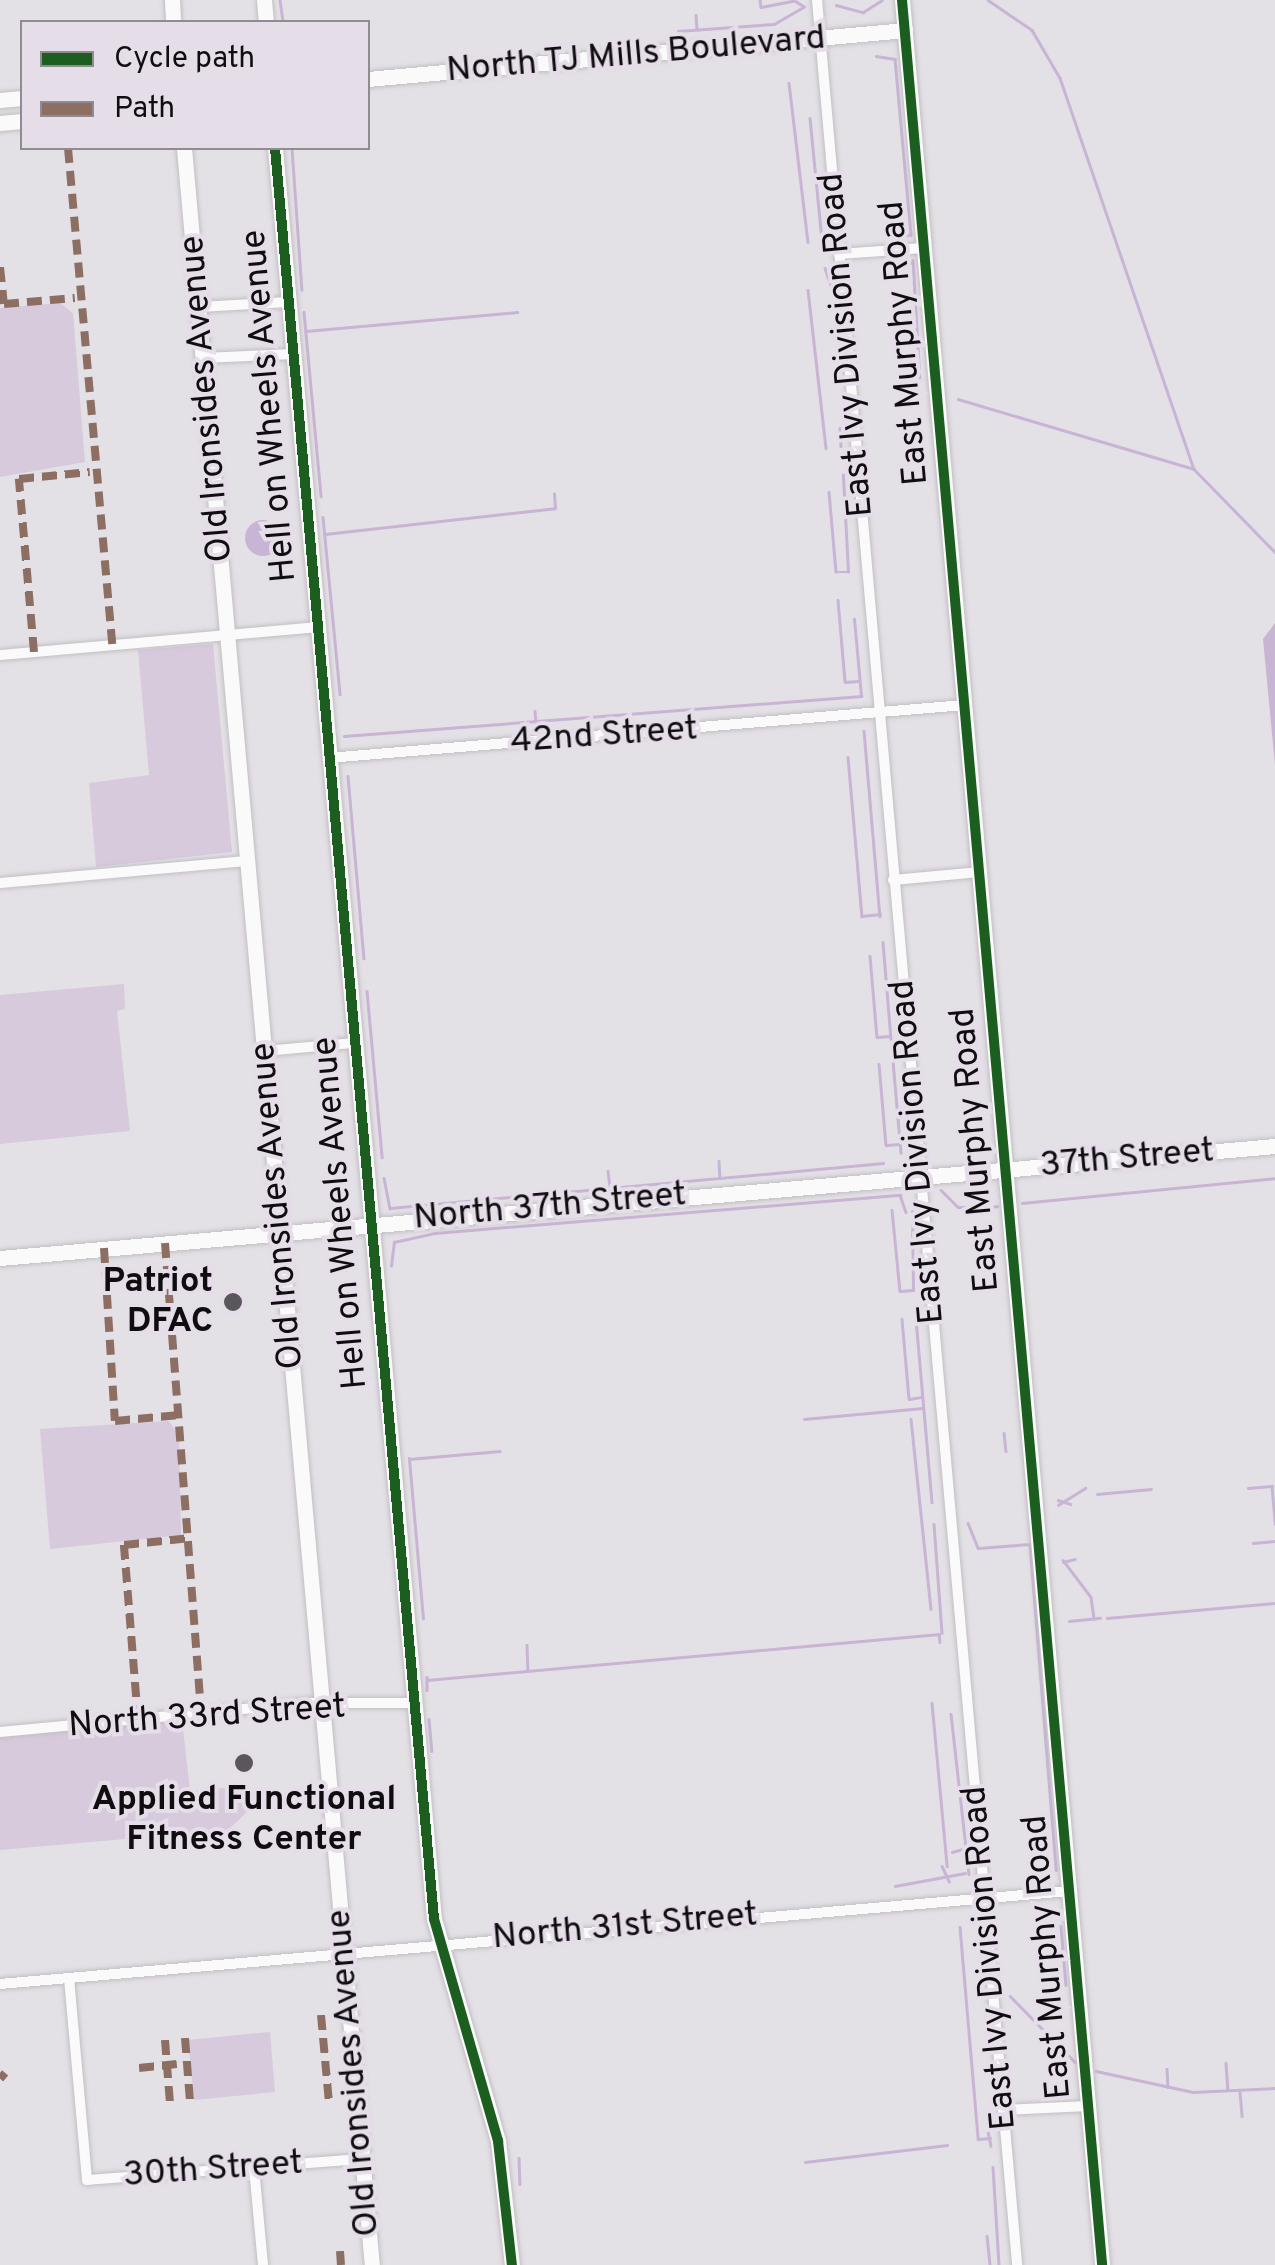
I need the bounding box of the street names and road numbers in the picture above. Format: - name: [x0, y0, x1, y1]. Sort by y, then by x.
- street label: North TJ Mills Boulevard: [444, 17, 828, 93]
- street label: East Ivy Division Road: [811, 171, 883, 519]
- street label: East Murphy Road: [872, 199, 938, 487]
- street label: Hell on Wheels Avenue: [234, 227, 306, 585]
- street label: Old Ironsides Avenue: [172, 233, 242, 565]
- street label: 42nd Street: [509, 709, 699, 763]
- street label: East Ivy Division Road: [882, 978, 954, 1326]
- street label: East Murphy Road: [943, 1006, 1009, 1294]
- street label: Hell on Wheels Avenue: [305, 1034, 377, 1392]
- street label: Old Ironsides Avenue: [243, 1040, 313, 1372]
- street label: 37th Street: [1038, 1130, 1216, 1188]
- street label: North 37th Street: [412, 1174, 688, 1240]
- street label: North 33rd Street: [67, 1686, 347, 1748]
- street label: East Ivy Division Road: [954, 1784, 1026, 2132]
- street label: East Murphy Road: [1015, 1813, 1081, 2101]
- street label: North 31st Street: [491, 1894, 759, 1960]
- street label: Old Ironsides Avenue: [319, 1907, 389, 2239]
- street label: 30th Street: [122, 2143, 304, 2197]

